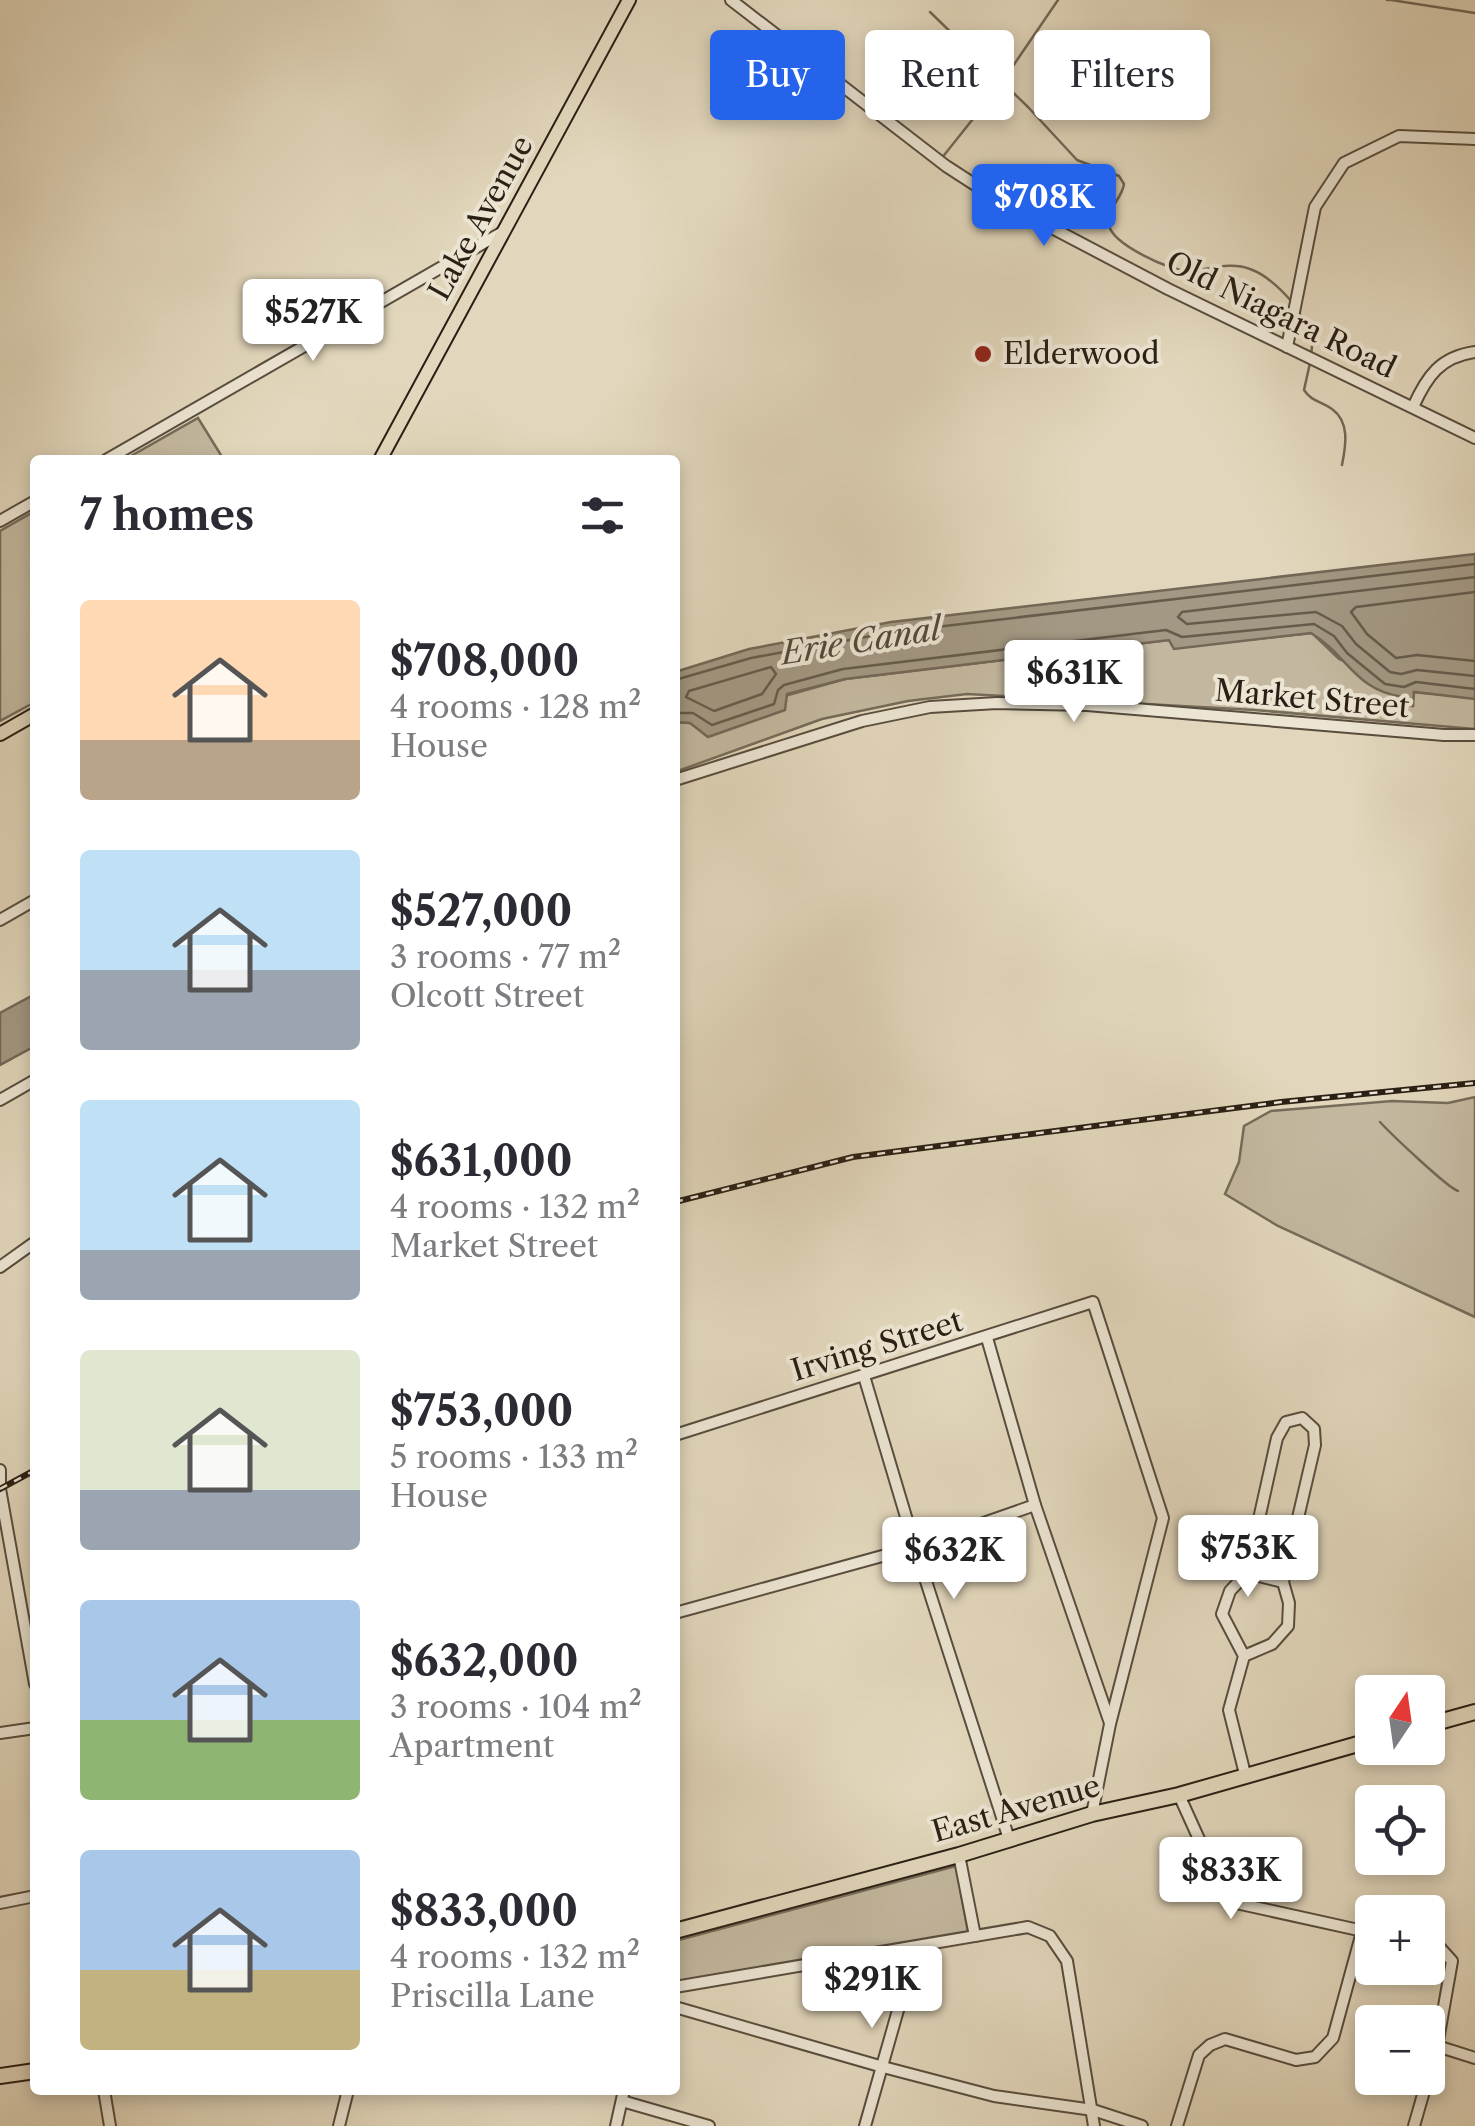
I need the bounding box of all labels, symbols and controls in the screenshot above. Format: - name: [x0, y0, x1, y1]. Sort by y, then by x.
- chip: Buy: [710, 30, 845, 120]
- chip: Rent: [865, 30, 1014, 120]
- chip: Filters: [1034, 30, 1210, 120]
- street label: Lake Avenue: [420, 129, 541, 306]
- pin: $708K: [974, 164, 1114, 249]
- text: $708K: [994, 177, 1094, 216]
- street label: Old Niagara Road: [1160, 243, 1402, 386]
- pin: $527K: [243, 279, 383, 364]
- text: $527K: [265, 292, 361, 331]
- place label: Elderwood: [1003, 335, 1159, 372]
- marker: Elderwood: [972, 343, 994, 365]
- icon: filters: [575, 488, 630, 543]
- text: 7 homes: [80, 489, 254, 541]
- water label: Erie Canal: [775, 608, 947, 673]
- text: $708,000: [390, 635, 579, 687]
- icon: home: [160, 640, 280, 760]
- pin: $631K: [1004, 640, 1144, 725]
- text: $631K: [1026, 653, 1122, 692]
- street label: Market Street: [1213, 672, 1411, 725]
- text: 4 rooms · 128 m²: [390, 687, 641, 726]
- text: House: [390, 726, 488, 765]
- text: $527,000: [390, 885, 572, 937]
- icon: home: [160, 890, 280, 1010]
- text: 3 rooms · 77 m²: [390, 937, 621, 976]
- text: Olcott Street: [390, 976, 584, 1015]
- text: $631,000: [390, 1135, 573, 1187]
- icon: home: [160, 1140, 280, 1260]
- text: 4 rooms · 132 m²: [390, 1187, 640, 1226]
- text: Market Street: [390, 1226, 598, 1265]
- street label: Irving Street: [787, 1302, 967, 1389]
- text: $753,000: [390, 1385, 573, 1437]
- icon: home: [160, 1390, 280, 1510]
- text: 5 rooms · 133 m²: [390, 1437, 638, 1476]
- text: House: [390, 1476, 488, 1515]
- pin: $753K: [1178, 1515, 1318, 1600]
- pin: $632K: [884, 1517, 1024, 1602]
- text: $753K: [1200, 1528, 1296, 1567]
- text: $632K: [904, 1530, 1004, 1569]
- text: $632,000: [390, 1635, 578, 1687]
- icon: home: [160, 1640, 280, 1760]
- north arrow: [1355, 1675, 1445, 1765]
- map controls: [1355, 1675, 1445, 2095]
- text: 3 rooms · 104 m²: [390, 1687, 642, 1726]
- text: Apartment: [390, 1726, 554, 1765]
- street label: East Avenue: [927, 1767, 1104, 1850]
- button: locate: [1355, 1785, 1445, 1875]
- pin: $833K: [1161, 1837, 1301, 1922]
- text: $833K: [1181, 1850, 1281, 1889]
- text: $833,000: [390, 1885, 578, 1937]
- icon: home: [160, 1890, 280, 2010]
- button: +: [1355, 1895, 1445, 1985]
- text: 4 rooms · 132 m²: [390, 1937, 640, 1976]
- pin: $291K: [802, 1946, 942, 2031]
- text: $291K: [824, 1959, 920, 1998]
- text: Priscilla Lane: [390, 1976, 595, 2015]
- button: −: [1355, 2005, 1445, 2095]

